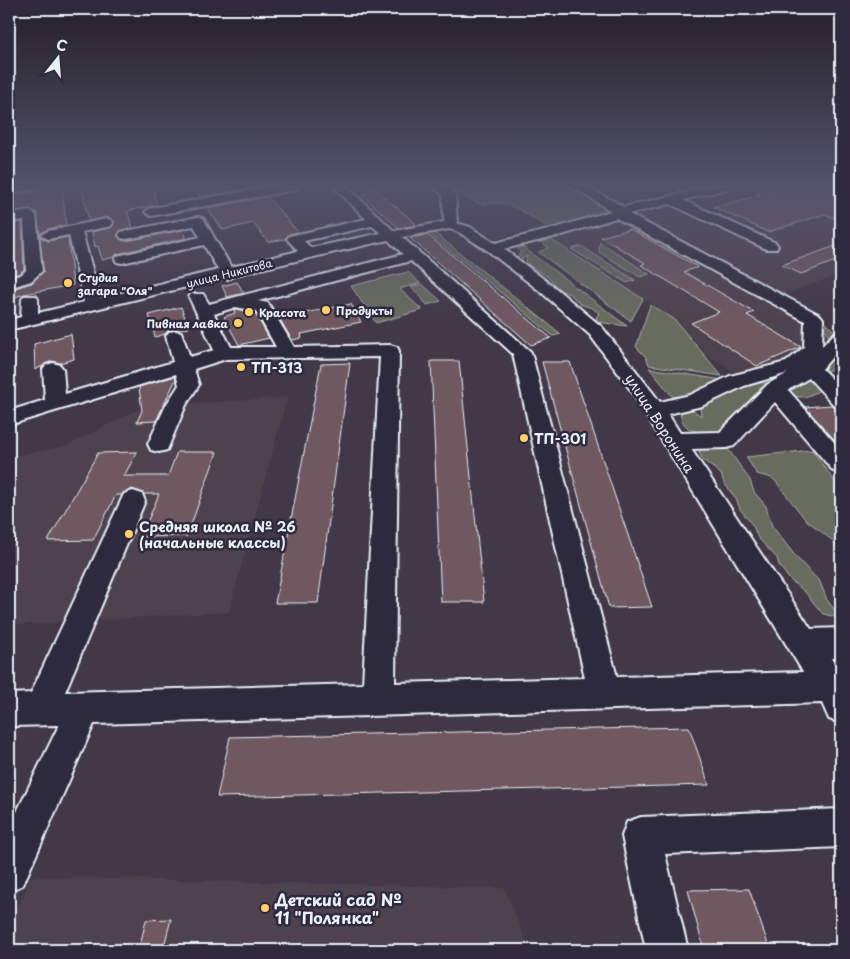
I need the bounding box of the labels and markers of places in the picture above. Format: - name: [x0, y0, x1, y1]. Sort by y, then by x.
- place label: Студия загара "Оля": [77, 269, 152, 299]
- marker: Студия загара "Оля": [62, 277, 74, 289]
- place label: Продукты: [336, 302, 393, 319]
- place label: Красота: [259, 304, 307, 321]
- marker: Продукты: [320, 304, 332, 316]
- marker: Красота: [243, 306, 255, 318]
- place label: Пивная лавка: [147, 315, 229, 332]
- marker: Пивная лавка: [232, 317, 244, 329]
- place label: ТП-313: [251, 357, 302, 378]
- marker: ТП-313: [235, 361, 247, 373]
- place label: ТП-301: [534, 428, 586, 449]
- marker: ТП-301: [518, 432, 530, 444]
- place label: Средняя школа № 26 (начальные классы): [139, 516, 296, 553]
- marker: Средняя школа № 26 (начальные классы): [123, 528, 135, 540]
- place label: Детский сад № 11 "Полянка": [274, 887, 402, 929]
- marker: Детский сад № 11 "Полянка": [259, 902, 271, 914]

